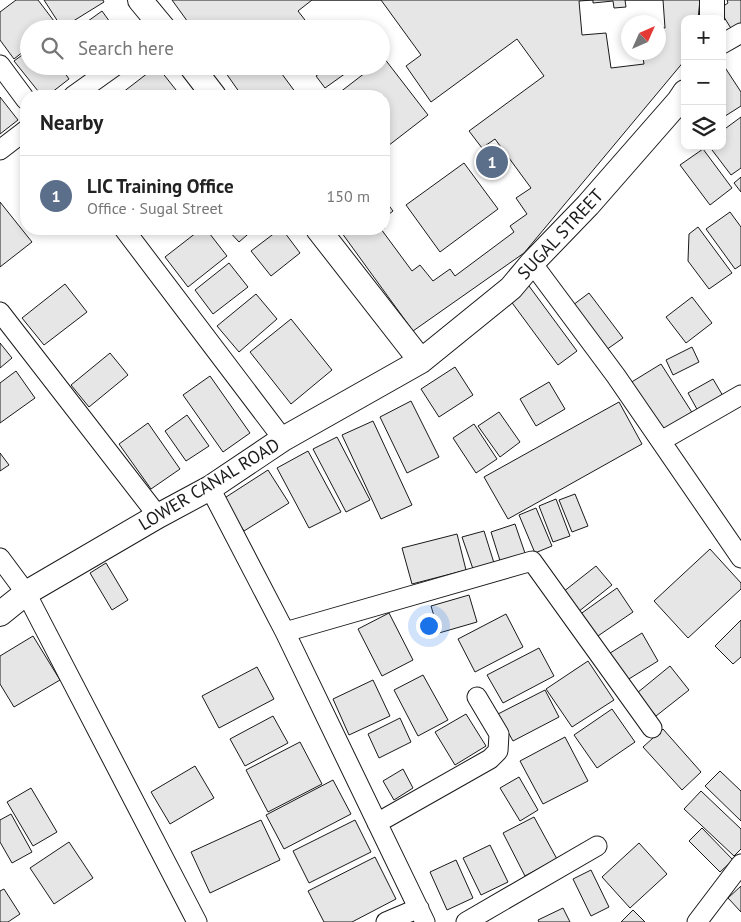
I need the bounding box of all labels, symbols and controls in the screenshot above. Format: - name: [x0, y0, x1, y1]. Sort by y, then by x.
- north arrow: [621, 15, 666, 60]
- map controls: [681, 15, 726, 150]
- button: +: [681, 15, 726, 60]
- search box: [20, 20, 390, 75]
- icon: search: [38, 34, 66, 62]
- text: Search here: [78, 36, 174, 60]
- button: −: [681, 60, 726, 105]
- button: layers: [681, 105, 726, 150]
- text: Nearby: [40, 109, 103, 136]
- pin: 1: [476, 143, 508, 181]
- text: LIC Training Office: [87, 174, 234, 198]
- street label: SUGAL STREET: [512, 184, 608, 284]
- text: 1: [51, 186, 61, 206]
- text: 150 m: [327, 186, 370, 206]
- text: Office · Sugal Street: [87, 198, 223, 218]
- street label: LOWER CANAL ROAD: [134, 433, 284, 535]
- your location: [416, 613, 442, 639]

